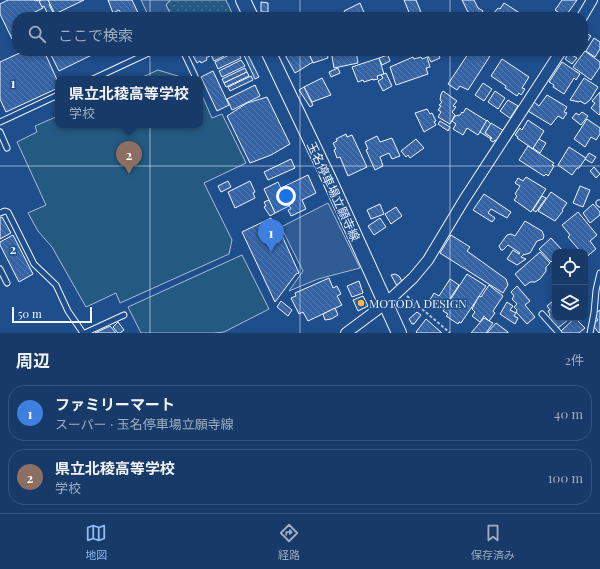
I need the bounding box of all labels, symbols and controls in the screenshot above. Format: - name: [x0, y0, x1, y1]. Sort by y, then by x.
- search box: [12, 12, 588, 56]
- icon: search: [26, 23, 48, 45]
- text: ここで検索: [58, 25, 133, 45]
- text: 1: [11, 74, 16, 91]
- popup: [55, 76, 203, 128]
- text: 県立北稜高等学校: [69, 83, 189, 103]
- text: 学校: [69, 104, 95, 121]
- street label: 玉名停車場立願寺線: [304, 139, 364, 243]
- pin: 2: [116, 141, 142, 174]
- your location: [276, 186, 296, 206]
- pin: 1: [258, 219, 284, 252]
- text: 2: [10, 240, 17, 257]
- map controls: [552, 249, 588, 321]
- button: locate: [552, 249, 588, 285]
- button: layers: [552, 285, 588, 321]
- place label: MOTODA DESIGN: [369, 295, 467, 311]
- marker: MOTODA DESIGN: [356, 298, 366, 308]
- scale bar: [12, 305, 92, 324]
- text: 50 m: [18, 306, 42, 321]
- text: 周辺: [16, 349, 50, 371]
- text: 2件: [565, 351, 584, 368]
- text: ファミリーマート: [55, 394, 175, 414]
- text: 1: [28, 405, 32, 422]
- text: 40 m: [554, 405, 583, 422]
- text: スーパー · 玉名停車場立願寺線: [55, 415, 234, 432]
- text: 県立北稜高等学校: [55, 458, 175, 478]
- text: 2: [27, 469, 33, 486]
- text: 100 m: [548, 469, 583, 486]
- text: 学校: [55, 479, 81, 496]
- tab: 地図: [85, 522, 107, 562]
- tab: 経路: [278, 522, 300, 562]
- tab: 保存済み: [471, 522, 515, 562]

